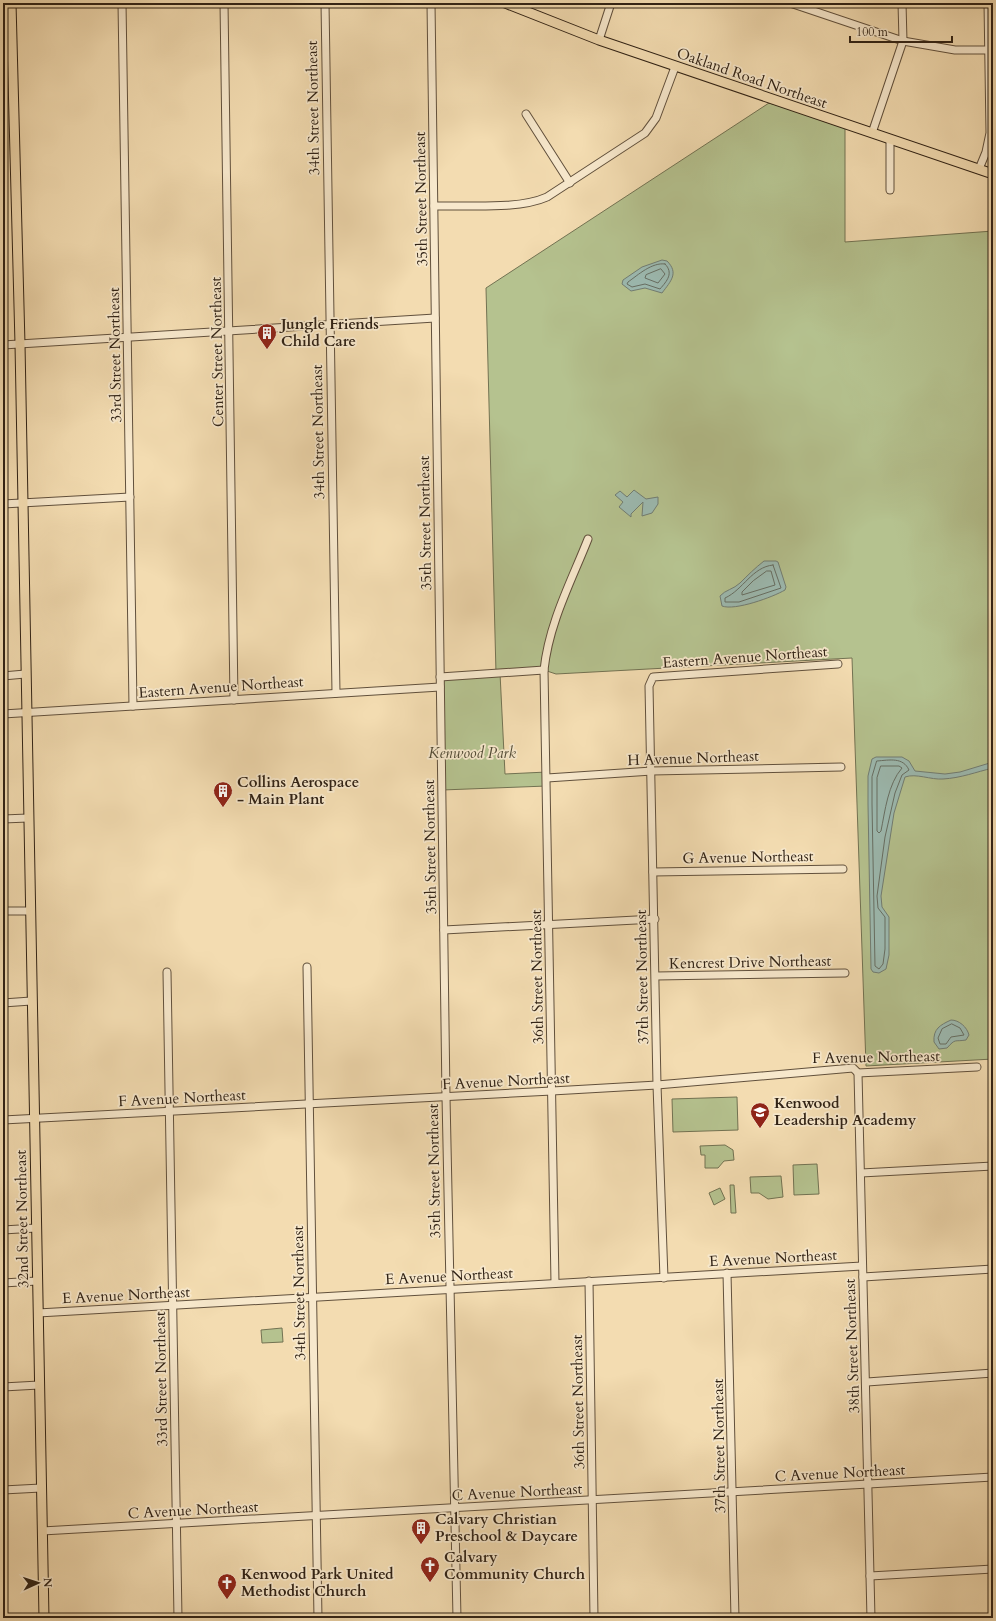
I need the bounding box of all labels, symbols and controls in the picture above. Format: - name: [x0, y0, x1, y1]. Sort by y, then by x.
- scale bar: [850, 18, 952, 44]
- text: 100 m: [856, 24, 889, 40]
- street label: 34th Street Northeast: [302, 40, 324, 176]
- street label: Oakland Road Northeast: [674, 43, 830, 113]
- street label: 35th Street Northeast: [410, 131, 432, 267]
- street label: Center Street Northeast: [206, 276, 228, 427]
- street label: 33rd Street Northeast: [104, 287, 126, 423]
- place label: Jungle Friends Child Care: [279, 314, 379, 351]
- building icon: Jungle Friends Child Care: [256, 322, 278, 350]
- street label: 34th Street Northeast: [307, 364, 329, 500]
- street label: 35th Street Northeast: [414, 455, 436, 591]
- street label: Eastern Avenue Northeast: [662, 641, 828, 673]
- street label: Eastern Avenue Northeast: [138, 671, 304, 703]
- park label: Kenwood Park: [428, 743, 516, 763]
- street label: H Avenue Northeast: [627, 746, 759, 770]
- place label: Collins Aerospace - Main Plant: [237, 772, 359, 809]
- street label: 35th Street Northeast: [419, 779, 441, 915]
- building icon: Collins Aerospace - Main Plant: [212, 780, 234, 808]
- street label: G Avenue Northeast: [682, 846, 814, 868]
- street label: 36th Street Northeast: [526, 909, 548, 1045]
- street label: 37th Street Northeast: [631, 909, 653, 1045]
- street label: Kencrest Drive Northeast: [669, 951, 831, 973]
- street label: F Avenue Northeast: [812, 1046, 940, 1068]
- street label: F Avenue Northeast: [442, 1068, 571, 1094]
- street label: F Avenue Northeast: [118, 1085, 247, 1111]
- place label: Kenwood Leadership Academy: [774, 1093, 917, 1130]
- school or university icon: Kenwood Leadership Academy: [749, 1101, 771, 1129]
- street label: 35th Street Northeast: [423, 1103, 445, 1239]
- street label: 32nd Street Northeast: [11, 1149, 33, 1288]
- street label: 34th Street Northeast: [288, 1225, 310, 1361]
- street label: E Avenue Northeast: [708, 1245, 838, 1271]
- street label: E Avenue Northeast: [384, 1263, 514, 1289]
- street label: 38th Street Northeast: [840, 1278, 864, 1414]
- street label: E Avenue Northeast: [61, 1282, 191, 1308]
- street label: 33rd Street Northeast: [150, 1311, 172, 1447]
- street label: 36th Street Northeast: [567, 1334, 589, 1470]
- street label: 37th Street Northeast: [708, 1378, 730, 1514]
- street label: C Avenue Northeast: [774, 1460, 906, 1486]
- street label: C Avenue Northeast: [451, 1479, 583, 1505]
- street label: C Avenue Northeast: [127, 1497, 259, 1523]
- place label: Calvary Christian Preschool & Daycare: [435, 1509, 578, 1546]
- building icon: Calvary Christian Preschool & Daycare: [410, 1517, 432, 1545]
- place label: Calvary Community Church: [444, 1547, 586, 1584]
- church icon: Calvary Community Church: [419, 1555, 441, 1583]
- north arrow: [18, 1563, 58, 1603]
- place label: Kenwood Park United Methodist Church: [241, 1564, 394, 1601]
- church icon: Kenwood Park United Methodist Church: [216, 1572, 238, 1600]
- text: N: [40, 1577, 55, 1588]

